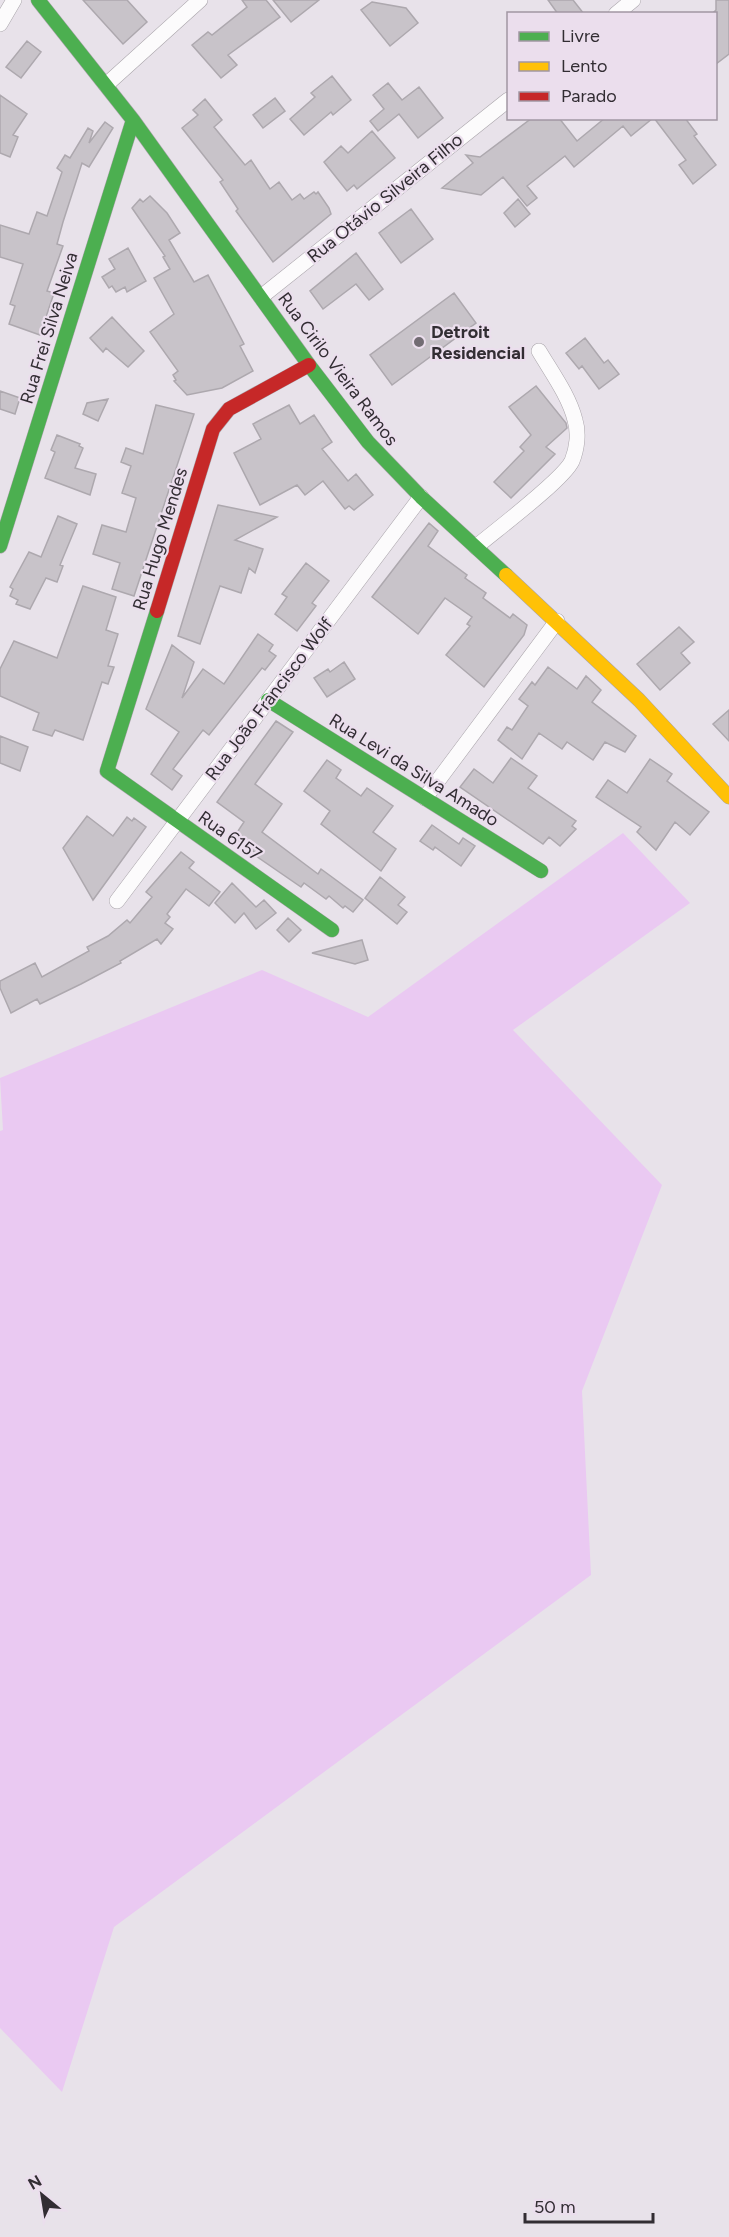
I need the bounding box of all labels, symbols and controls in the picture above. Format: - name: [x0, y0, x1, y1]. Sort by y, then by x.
- legend: [507, 12, 717, 120]
- text: Livre: [561, 25, 600, 47]
- text: Lento: [561, 55, 607, 77]
- text: Parado: [561, 85, 617, 107]
- street label: Rua Otávio Silveira Filho: [303, 129, 467, 267]
- street label: Rua Frei Silva Neiva: [15, 250, 83, 406]
- street label: Rua Cirilo Vieira Ramos: [273, 288, 403, 450]
- place label: Detroit Residencial: [431, 321, 525, 364]
- marker: Detroit Residencial: [412, 335, 426, 349]
- street label: Rua Hugo Mendes: [128, 465, 192, 613]
- street label: Rua João Francisco Wolf: [201, 613, 338, 785]
- street label: Rua Levi da Silva Amado: [325, 709, 503, 831]
- street label: Rua 6157: [194, 806, 266, 866]
- north arrow: [12, 2165, 72, 2225]
- text: N: [25, 2171, 45, 2194]
- scale bar: [525, 2186, 652, 2224]
- text: 50 m: [534, 2196, 576, 2218]

